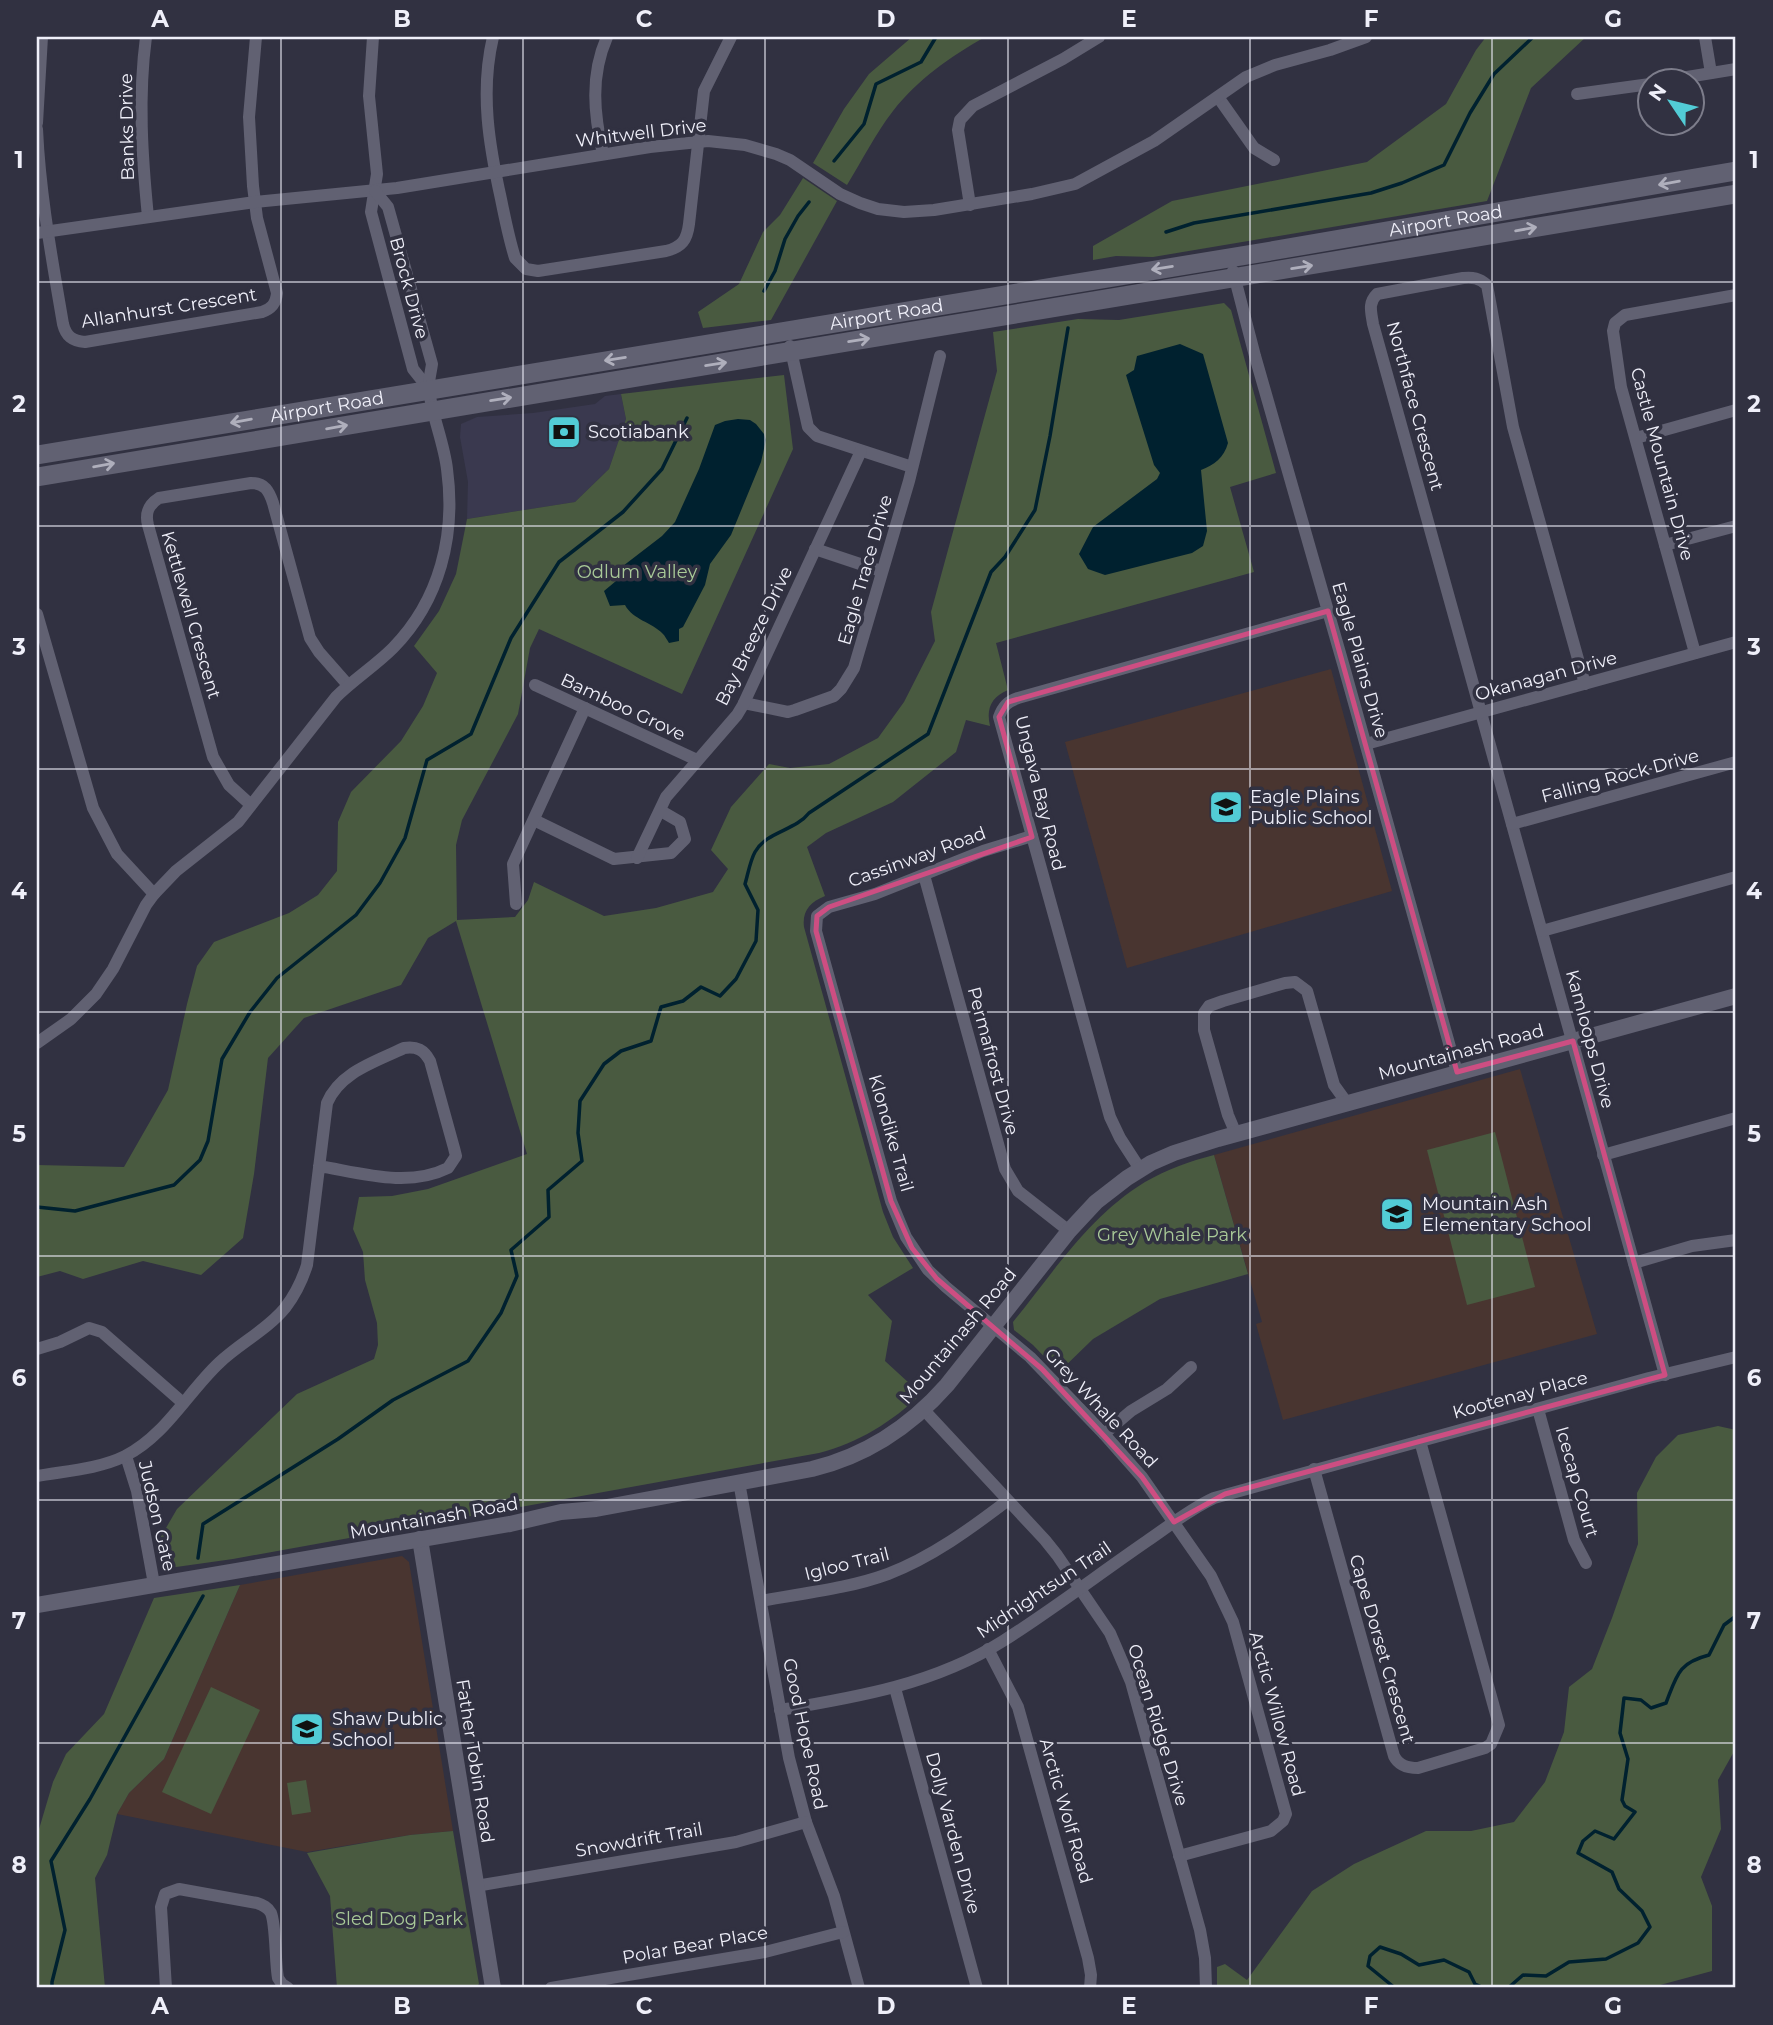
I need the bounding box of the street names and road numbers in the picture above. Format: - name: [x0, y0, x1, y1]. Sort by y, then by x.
- street label: Banks Drive: [115, 73, 139, 181]
- street label: Whitwell Drive: [574, 114, 708, 152]
- street label: Airport Road: [1387, 200, 1504, 242]
- street label: Brock Drive: [385, 235, 433, 341]
- street label: Allanhurst Crescent: [80, 283, 258, 333]
- street label: Airport Road: [828, 294, 945, 335]
- street label: Northface Crescent: [1382, 319, 1448, 493]
- street label: Castle Mountain Drive: [1626, 365, 1698, 563]
- street label: Airport Road: [269, 387, 386, 427]
- street label: Eagle Trace Drive: [833, 492, 897, 648]
- street label: Kettlewell Crescent: [156, 528, 226, 702]
- street label: Bay Breeze Drive: [711, 563, 797, 709]
- street label: Eagle Plains Drive: [1327, 579, 1393, 741]
- street label: Okanagan Drive: [1473, 646, 1620, 706]
- street label: Bamboo Grove: [557, 668, 689, 746]
- street label: Ungava Bay Road: [1010, 713, 1070, 873]
- street label: Falling Rock Drive: [1539, 744, 1701, 808]
- street label: Cassinway Road: [845, 822, 989, 892]
- street label: Kamloops Drive: [1561, 967, 1619, 1111]
- street label: Permafrost Drive: [963, 984, 1023, 1138]
- street label: Mountainash Road: [1376, 1019, 1546, 1085]
- street label: Klondike Trail: [864, 1072, 918, 1194]
- street label: Mountainash Road: [895, 1264, 1021, 1408]
- street label: Grey Whale Road: [1040, 1343, 1162, 1473]
- street label: Kootenay Place: [1450, 1366, 1590, 1424]
- street label: Icecap Court: [1551, 1424, 1603, 1540]
- street label: Judson Gate: [133, 1458, 180, 1573]
- street label: Mountainash Road: [348, 1492, 520, 1544]
- street label: Midnightsun Trail: [972, 1537, 1116, 1643]
- street label: Igloo Trail: [802, 1543, 892, 1585]
- street label: Cape Dorset Crescent: [1344, 1552, 1420, 1746]
- street label: Arctic Willow Road: [1244, 1629, 1310, 1799]
- street label: Ocean Ridge Drive: [1123, 1641, 1193, 1809]
- street label: Good Hope Road: [778, 1656, 832, 1812]
- street label: Father Tobin Road: [451, 1678, 499, 1844]
- street label: Arctic Wolf Road: [1035, 1736, 1097, 1886]
- street label: Dolly Varden Drive: [921, 1750, 985, 1916]
- street label: Snowdrift Trail: [574, 1818, 704, 1862]
- street label: Polar Bear Place: [621, 1921, 770, 1969]

